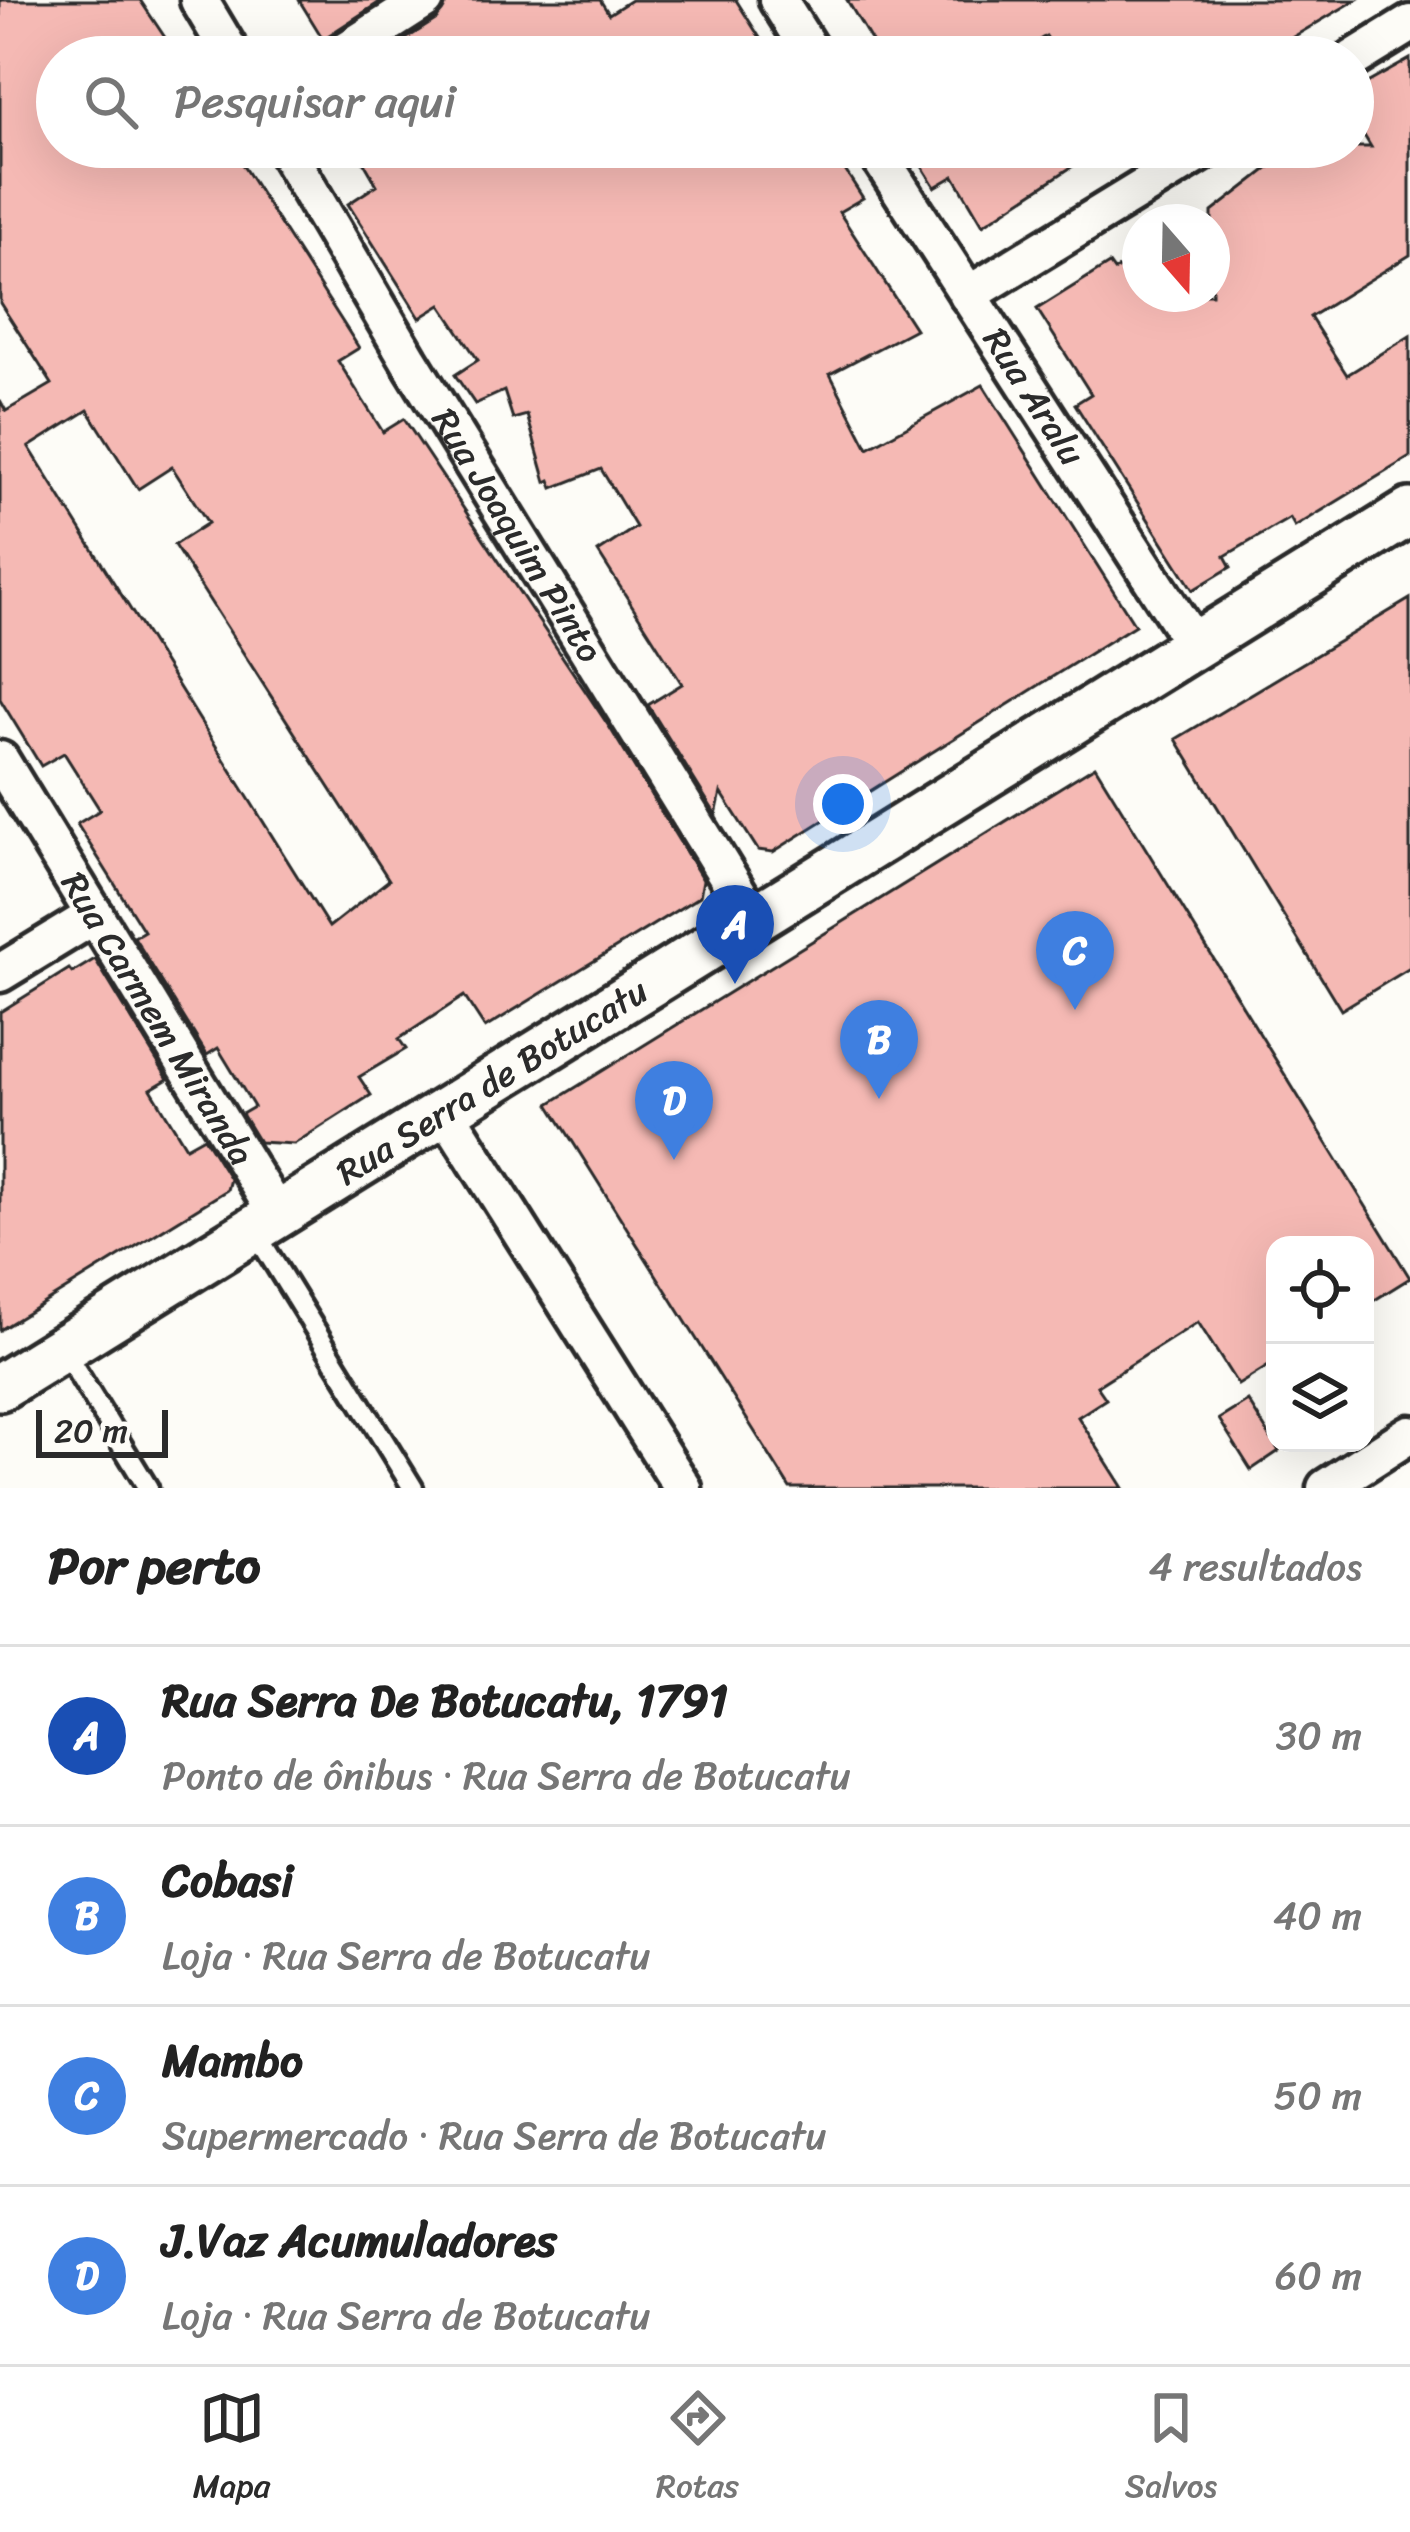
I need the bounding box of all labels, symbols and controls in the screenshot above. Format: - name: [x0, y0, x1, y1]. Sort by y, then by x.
- search box: [36, 36, 1374, 168]
- text: Pesquisar aqui: [174, 62, 456, 142]
- icon: search: [78, 69, 144, 135]
- north arrow: [1122, 204, 1230, 312]
- street label: Rua Aralu: [965, 314, 1103, 479]
- street label: Rua Joaquim Pinto: [414, 395, 621, 676]
- your location: [813, 774, 873, 834]
- street label: Rua Carmem Miranda: [43, 859, 273, 1179]
- pin: A: [696, 885, 774, 984]
- pin: C: [1036, 911, 1114, 1010]
- street label: Rua Serra de Botucatu: [323, 960, 661, 1203]
- pin: B: [840, 1000, 918, 1099]
- pin: D: [635, 1061, 713, 1160]
- map controls: [1266, 1236, 1374, 1452]
- button: locate: [1266, 1236, 1374, 1344]
- button: layers: [1266, 1344, 1374, 1452]
- text: 20 m: [54, 1402, 128, 1460]
- scale bar: [36, 1404, 168, 1457]
- text: Por perto: [48, 1521, 261, 1611]
- text: 4 resultados: [1149, 1532, 1362, 1601]
- text: Rua Serra De Botucatu, 1791: [162, 1661, 728, 1741]
- text: A: [74, 1701, 100, 1770]
- text: 30 m: [1276, 1701, 1362, 1770]
- text: Ponto de ônibus · Rua Serra de Botucatu: [162, 1741, 851, 1810]
- text: Cobasi: [162, 1841, 293, 1921]
- text: B: [75, 1881, 99, 1950]
- text: 40 m: [1273, 1881, 1362, 1950]
- text: Loja · Rua Serra de Botucatu: [162, 1921, 650, 1990]
- text: Mambo: [162, 2021, 303, 2101]
- text: C: [75, 2061, 99, 2130]
- text: 50 m: [1273, 2061, 1362, 2130]
- text: Supermercado · Rua Serra de Botucatu: [162, 2101, 826, 2170]
- text: J.Vaz Acumuladores: [162, 2201, 557, 2281]
- text: D: [75, 2241, 99, 2310]
- text: 60 m: [1275, 2241, 1362, 2310]
- text: Loja · Rua Serra de Botucatu: [162, 2281, 650, 2350]
- tab: Mapa: [193, 2385, 270, 2515]
- tab: Rotas: [656, 2385, 739, 2515]
- tab: Salvos: [1125, 2385, 1217, 2515]

